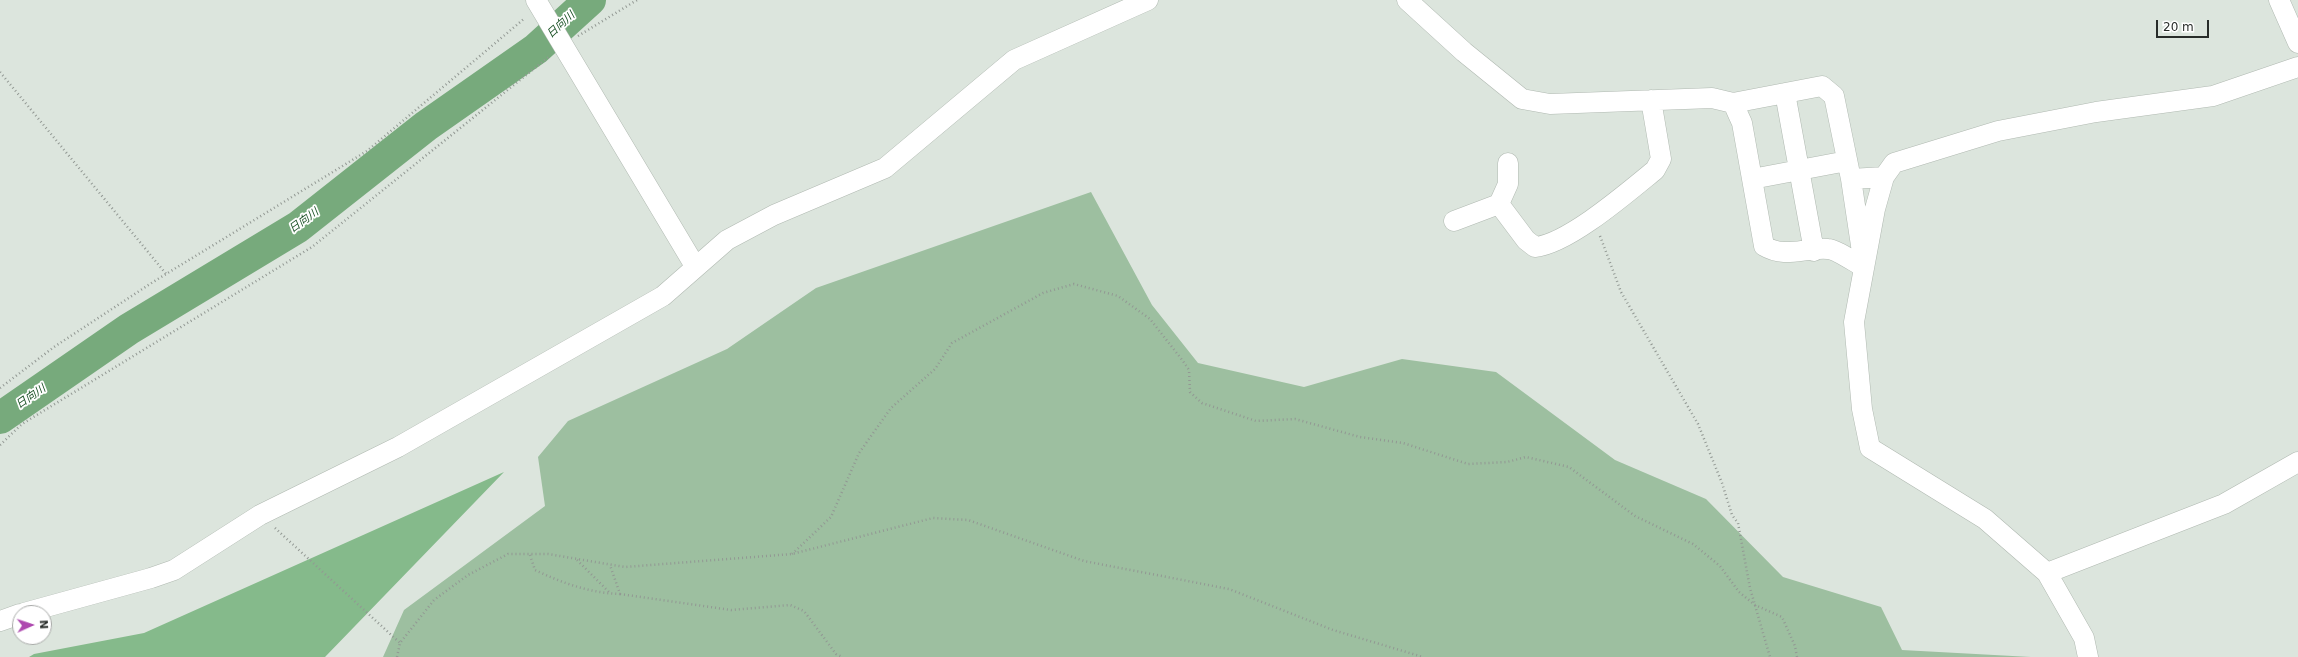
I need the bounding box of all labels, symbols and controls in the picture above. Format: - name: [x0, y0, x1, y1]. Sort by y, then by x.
- water label: 日向川: [544, 9, 578, 41]
- scale bar: [2158, 12, 2211, 38]
- text: 20 m: [2163, 20, 2194, 34]
- water label: 日向川: [287, 206, 321, 236]
- water label: 日向川: [14, 382, 48, 412]
- north arrow: [12, 605, 52, 645]
- text: N: [37, 619, 50, 629]

